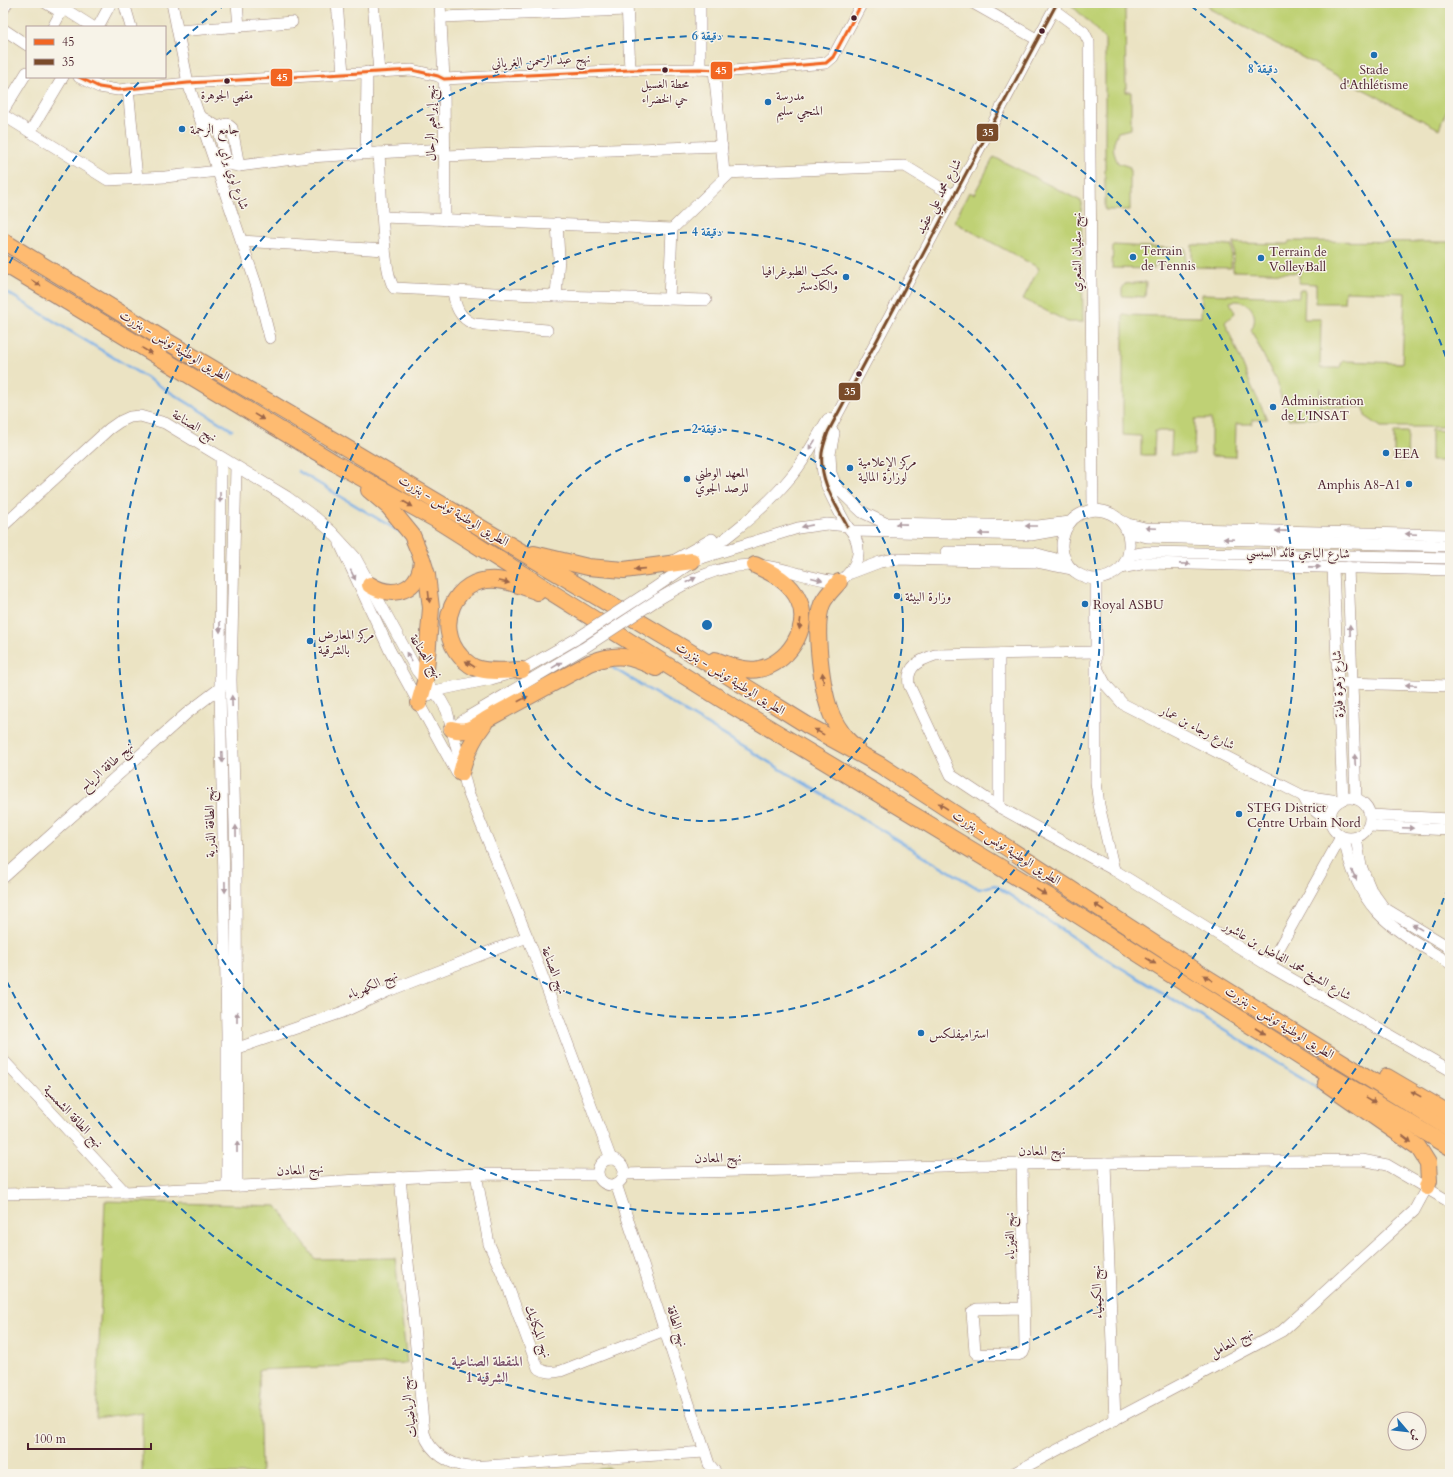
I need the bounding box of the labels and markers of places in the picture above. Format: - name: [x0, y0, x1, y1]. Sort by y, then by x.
- unlabelled marker: [849, 13, 859, 23]
- unlabelled marker: [1037, 26, 1047, 36]
- marker: Stade d'Athlétisme: [1369, 50, 1379, 60]
- place label: Stade d'Athlétisme: [1340, 61, 1408, 94]
- marker: محطة الغسيل حي الخضراء: [660, 65, 670, 75]
- marker: مقهي الجوهرة: [222, 76, 232, 86]
- place label: محطة الغسيل حي الخضراء: [641, 76, 690, 109]
- place label: مقهي الجوهرة: [201, 87, 253, 107]
- place label: مدرسة المنجي سليم: [776, 87, 823, 124]
- marker: مدرسة المنجي سليم: [763, 97, 773, 107]
- place label: جامع الرحمة: [190, 121, 240, 142]
- marker: جامع الرحمة: [177, 124, 187, 134]
- place label: Terrain de Tennis: [1141, 242, 1196, 275]
- place label: Terrain de VolleyBall: [1269, 243, 1327, 276]
- marker: Terrain de Tennis: [1128, 252, 1138, 262]
- marker: Terrain de VolleyBall: [1256, 253, 1266, 263]
- place label: مكتب الطبوغرافيا والكادستر: [762, 262, 838, 295]
- marker: مكتب الطبوغرافيا والكادستر: [841, 272, 851, 282]
- unlabelled marker: [854, 369, 864, 379]
- place label: Administration de L'INSAT: [1281, 392, 1364, 425]
- marker: Administration de L'INSAT: [1268, 402, 1278, 412]
- place label: EEA: [1394, 445, 1420, 463]
- marker: EEA: [1381, 448, 1391, 458]
- place label: مركز الإعلامية لوزارة المالية: [858, 453, 916, 486]
- marker: مركز الإعلامية لوزارة المالية: [845, 463, 855, 473]
- place label: المعهد الوطني للرصد الجوي: [695, 464, 749, 498]
- marker: المعهد الوطني للرصد الجوي: [682, 474, 692, 484]
- place label: Amphis A8-A1: [1318, 476, 1401, 494]
- marker: Amphis A8-A1: [1404, 479, 1414, 489]
- place label: وزارة البيئة: [905, 588, 951, 606]
- marker: وزارة البيئة: [892, 591, 902, 601]
- place label: Royal ASBU: [1093, 596, 1164, 614]
- marker: Royal ASBU: [1080, 599, 1090, 609]
- centre of rings: [700, 618, 714, 632]
- place label: مركز المعارض بالشرقية: [318, 626, 374, 659]
- marker: مركز المعارض بالشرقية: [305, 636, 315, 646]
- place label: STEG District Centre Urbain Nord: [1247, 799, 1361, 832]
- marker: STEG District Centre Urbain Nord: [1234, 809, 1244, 819]
- place label: استراميفلكس: [929, 1025, 989, 1043]
- marker: استراميفلكس: [916, 1028, 926, 1038]

